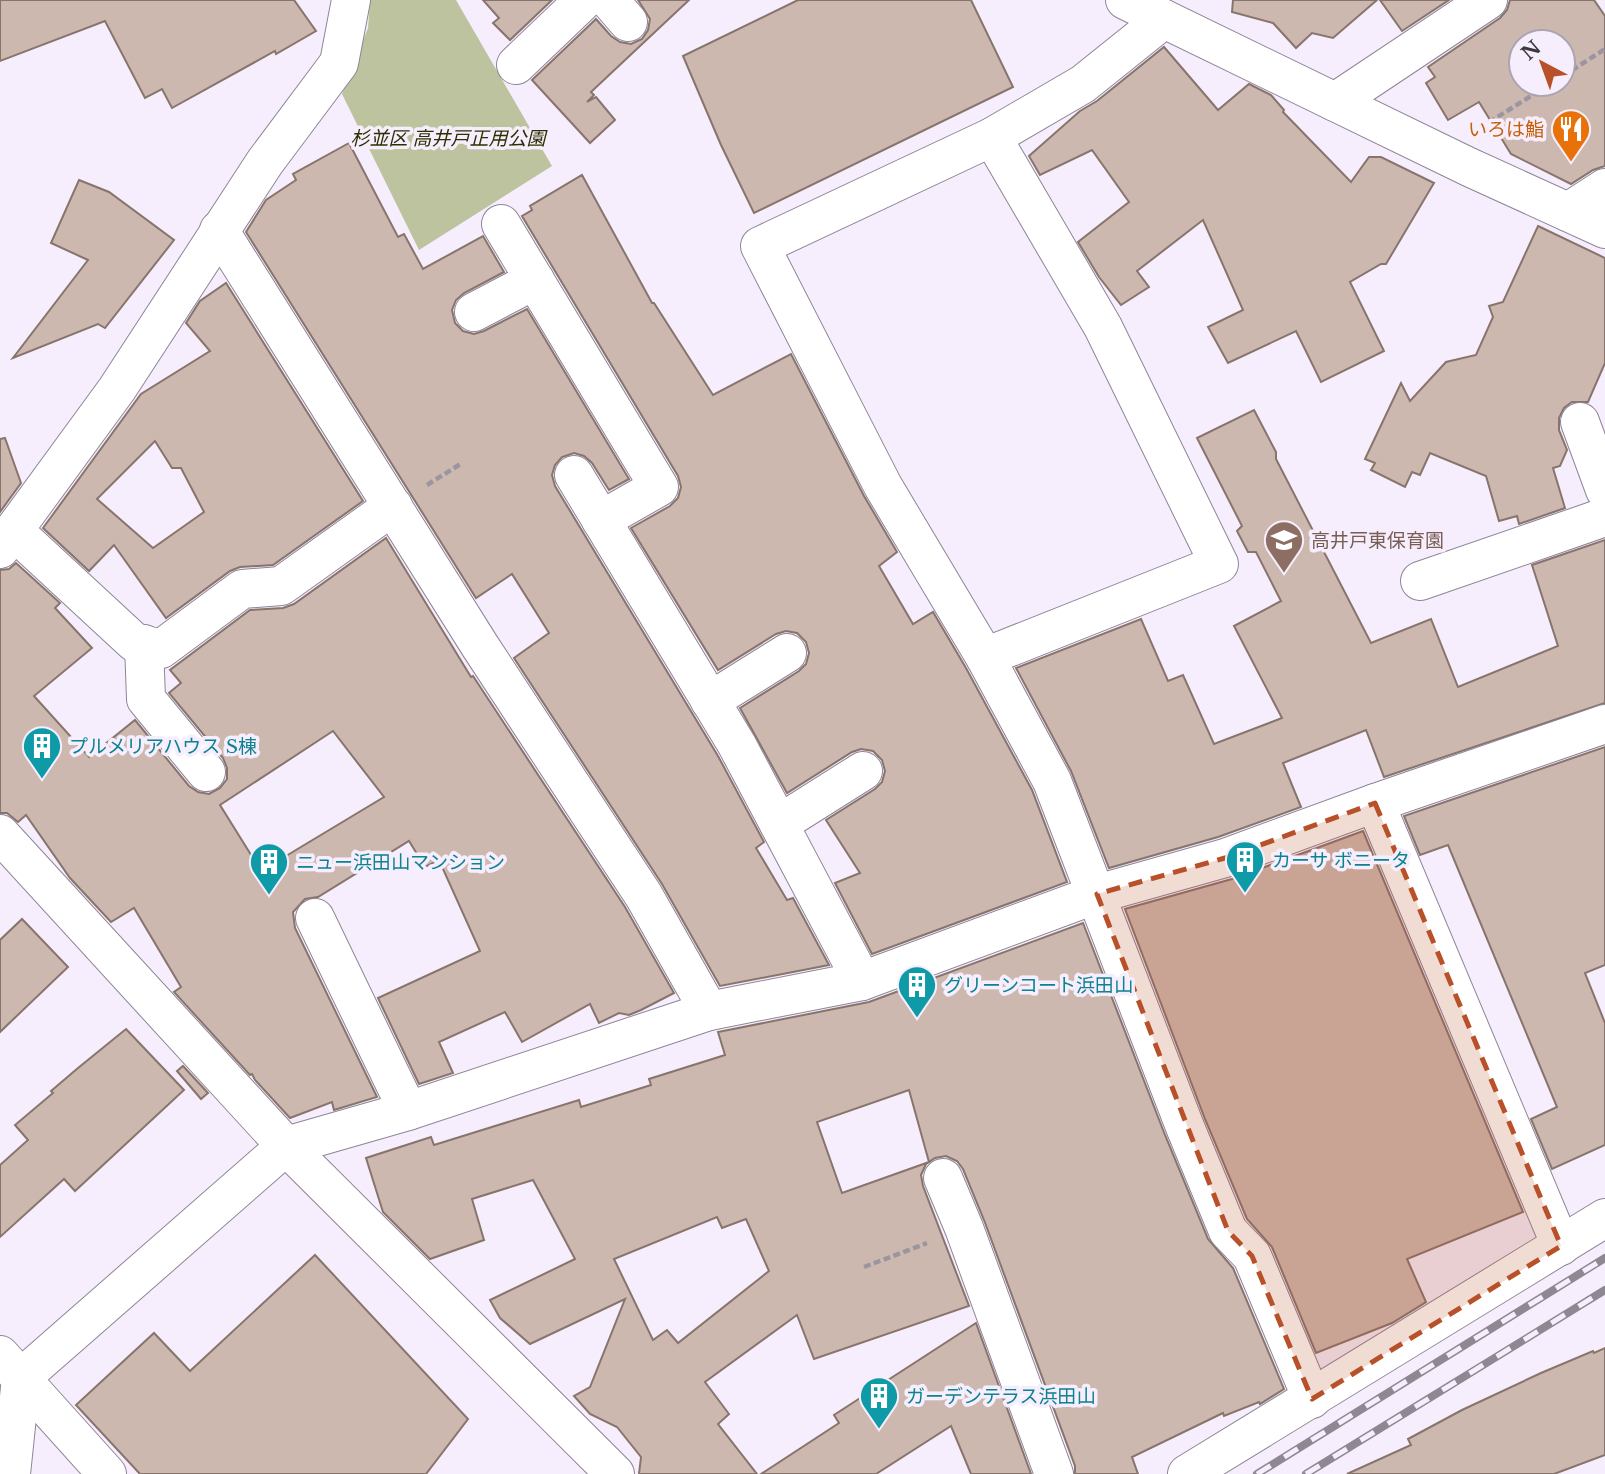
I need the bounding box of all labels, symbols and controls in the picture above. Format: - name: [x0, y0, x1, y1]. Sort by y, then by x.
- north arrow: [1507, 28, 1577, 98]
- text: N: [1517, 36, 1546, 65]
- restaurant icon: いろは鮨: [1550, 108, 1592, 163]
- place label: いろは鮨: [1468, 118, 1544, 141]
- park label: 杉並区 高井戸正用公園: [350, 127, 549, 150]
- school or university icon: 高井戸東保育園: [1263, 519, 1305, 574]
- place label: 高井戸東保育園: [1311, 529, 1444, 552]
- building icon: プルメリアハウス S棟: [21, 725, 63, 780]
- place label: プルメリアハウス S棟: [69, 735, 257, 758]
- building icon: カーサ ボニータ: [1224, 839, 1266, 894]
- building icon: ニュー浜田山マンション: [248, 841, 290, 896]
- place label: カーサ ボニータ: [1272, 849, 1410, 872]
- place label: ニュー浜田山マンション: [296, 851, 505, 874]
- building icon: グリーンコート浜田山: [896, 964, 938, 1019]
- place label: グリーンコート浜田山: [944, 974, 1133, 997]
- building icon: ガーデンテラス浜田山: [858, 1375, 900, 1430]
- place label: ガーデンテラス浜田山: [906, 1385, 1096, 1408]

